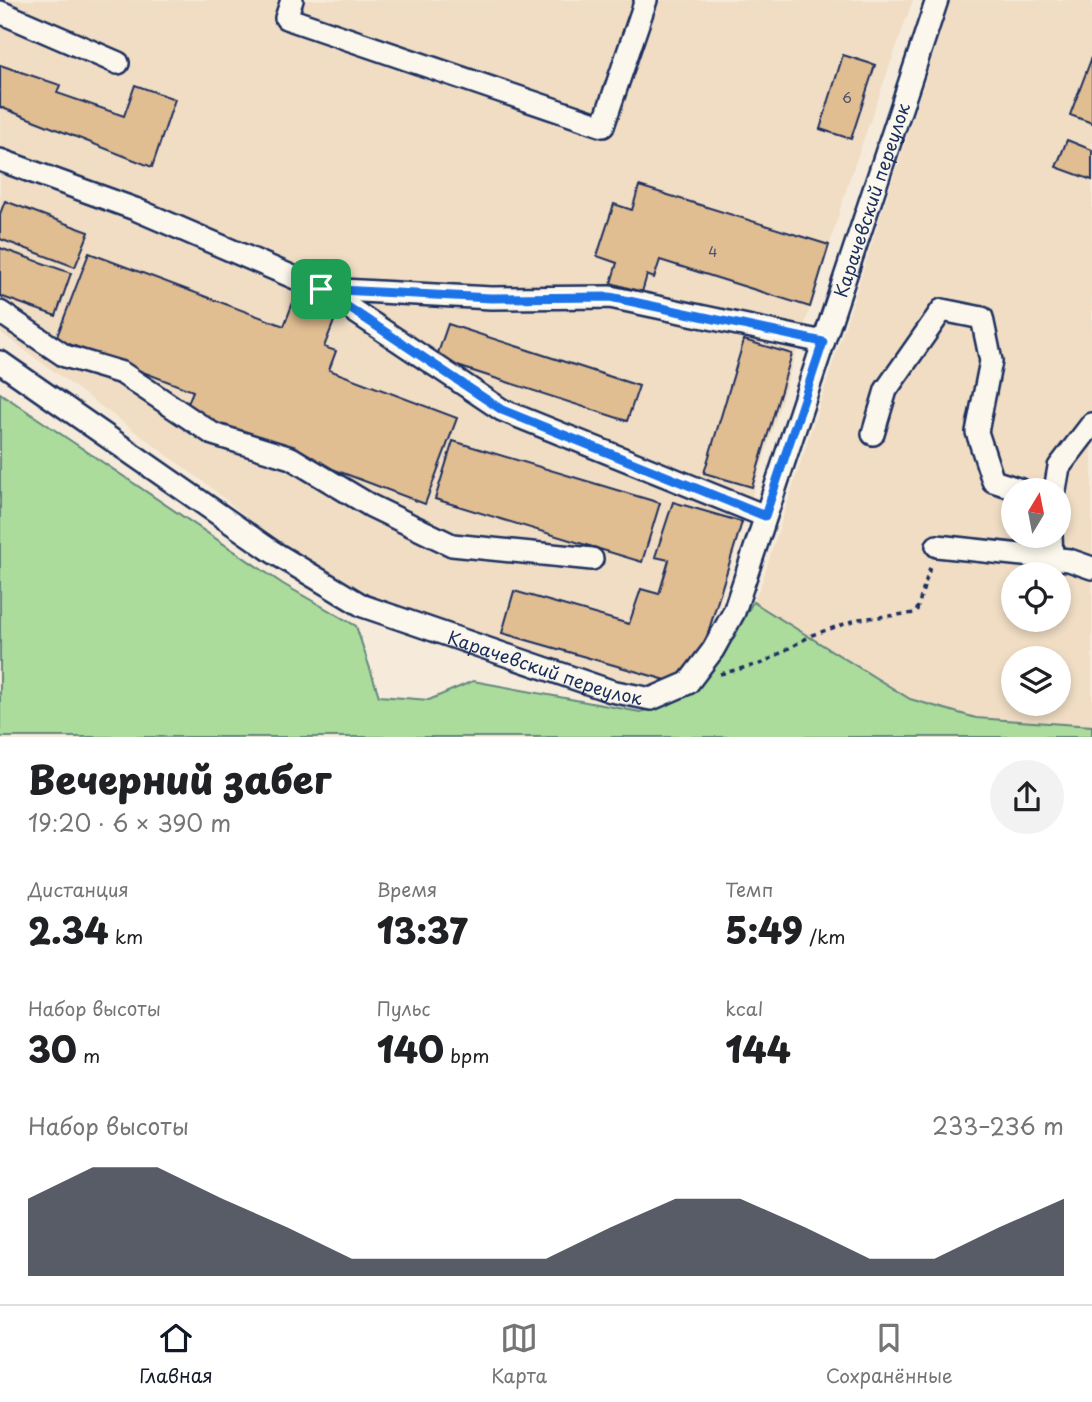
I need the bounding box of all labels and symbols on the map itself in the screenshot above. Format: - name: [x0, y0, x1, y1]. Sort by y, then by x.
- house number: 6: [842, 87, 852, 108]
- street label: Карачевский переулок: [826, 99, 916, 300]
- house number: 4: [708, 241, 718, 262]
- pin: [291, 259, 351, 319]
- north arrow: [1001, 478, 1071, 548]
- street label: Карачевский переулок: [445, 623, 645, 711]

